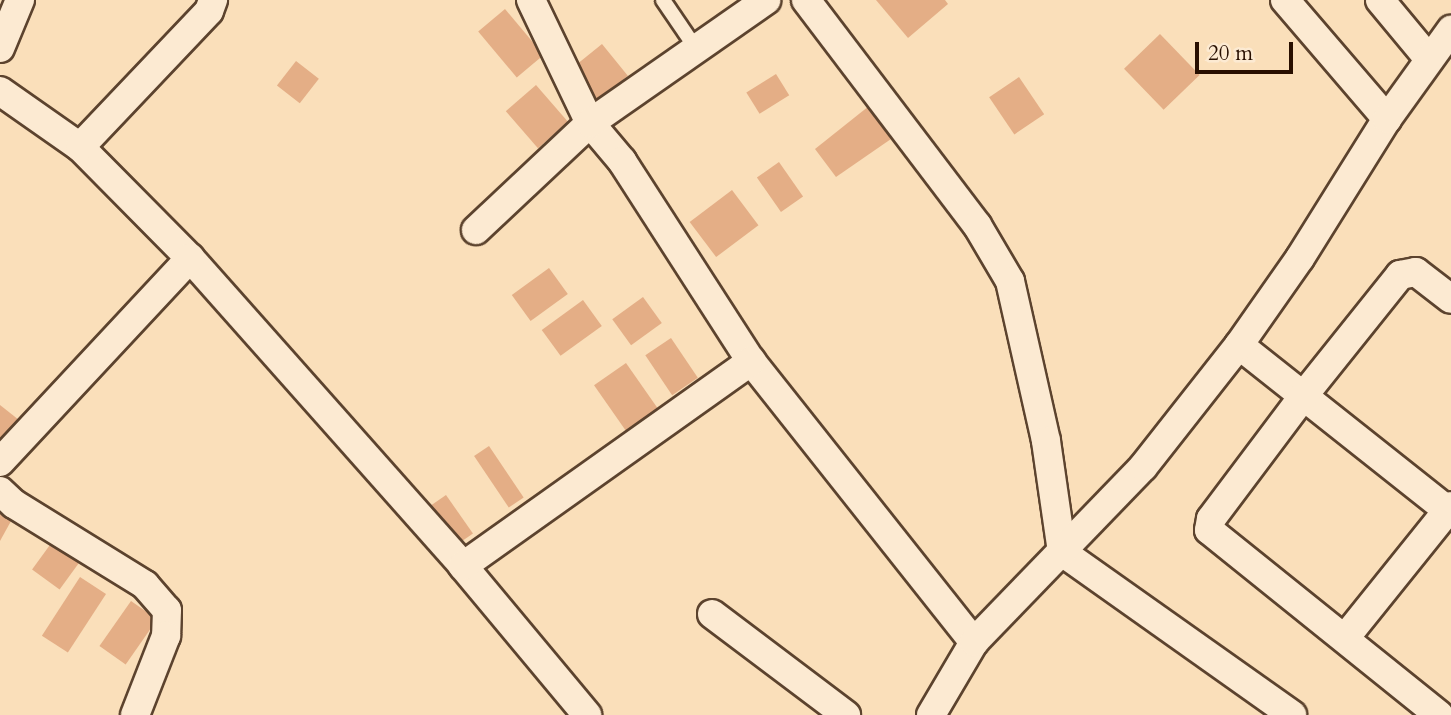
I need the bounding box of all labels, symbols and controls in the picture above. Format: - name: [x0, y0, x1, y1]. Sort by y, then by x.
- scale bar: [1199, 28, 1297, 72]
- text: 20 m: [1208, 39, 1253, 68]

